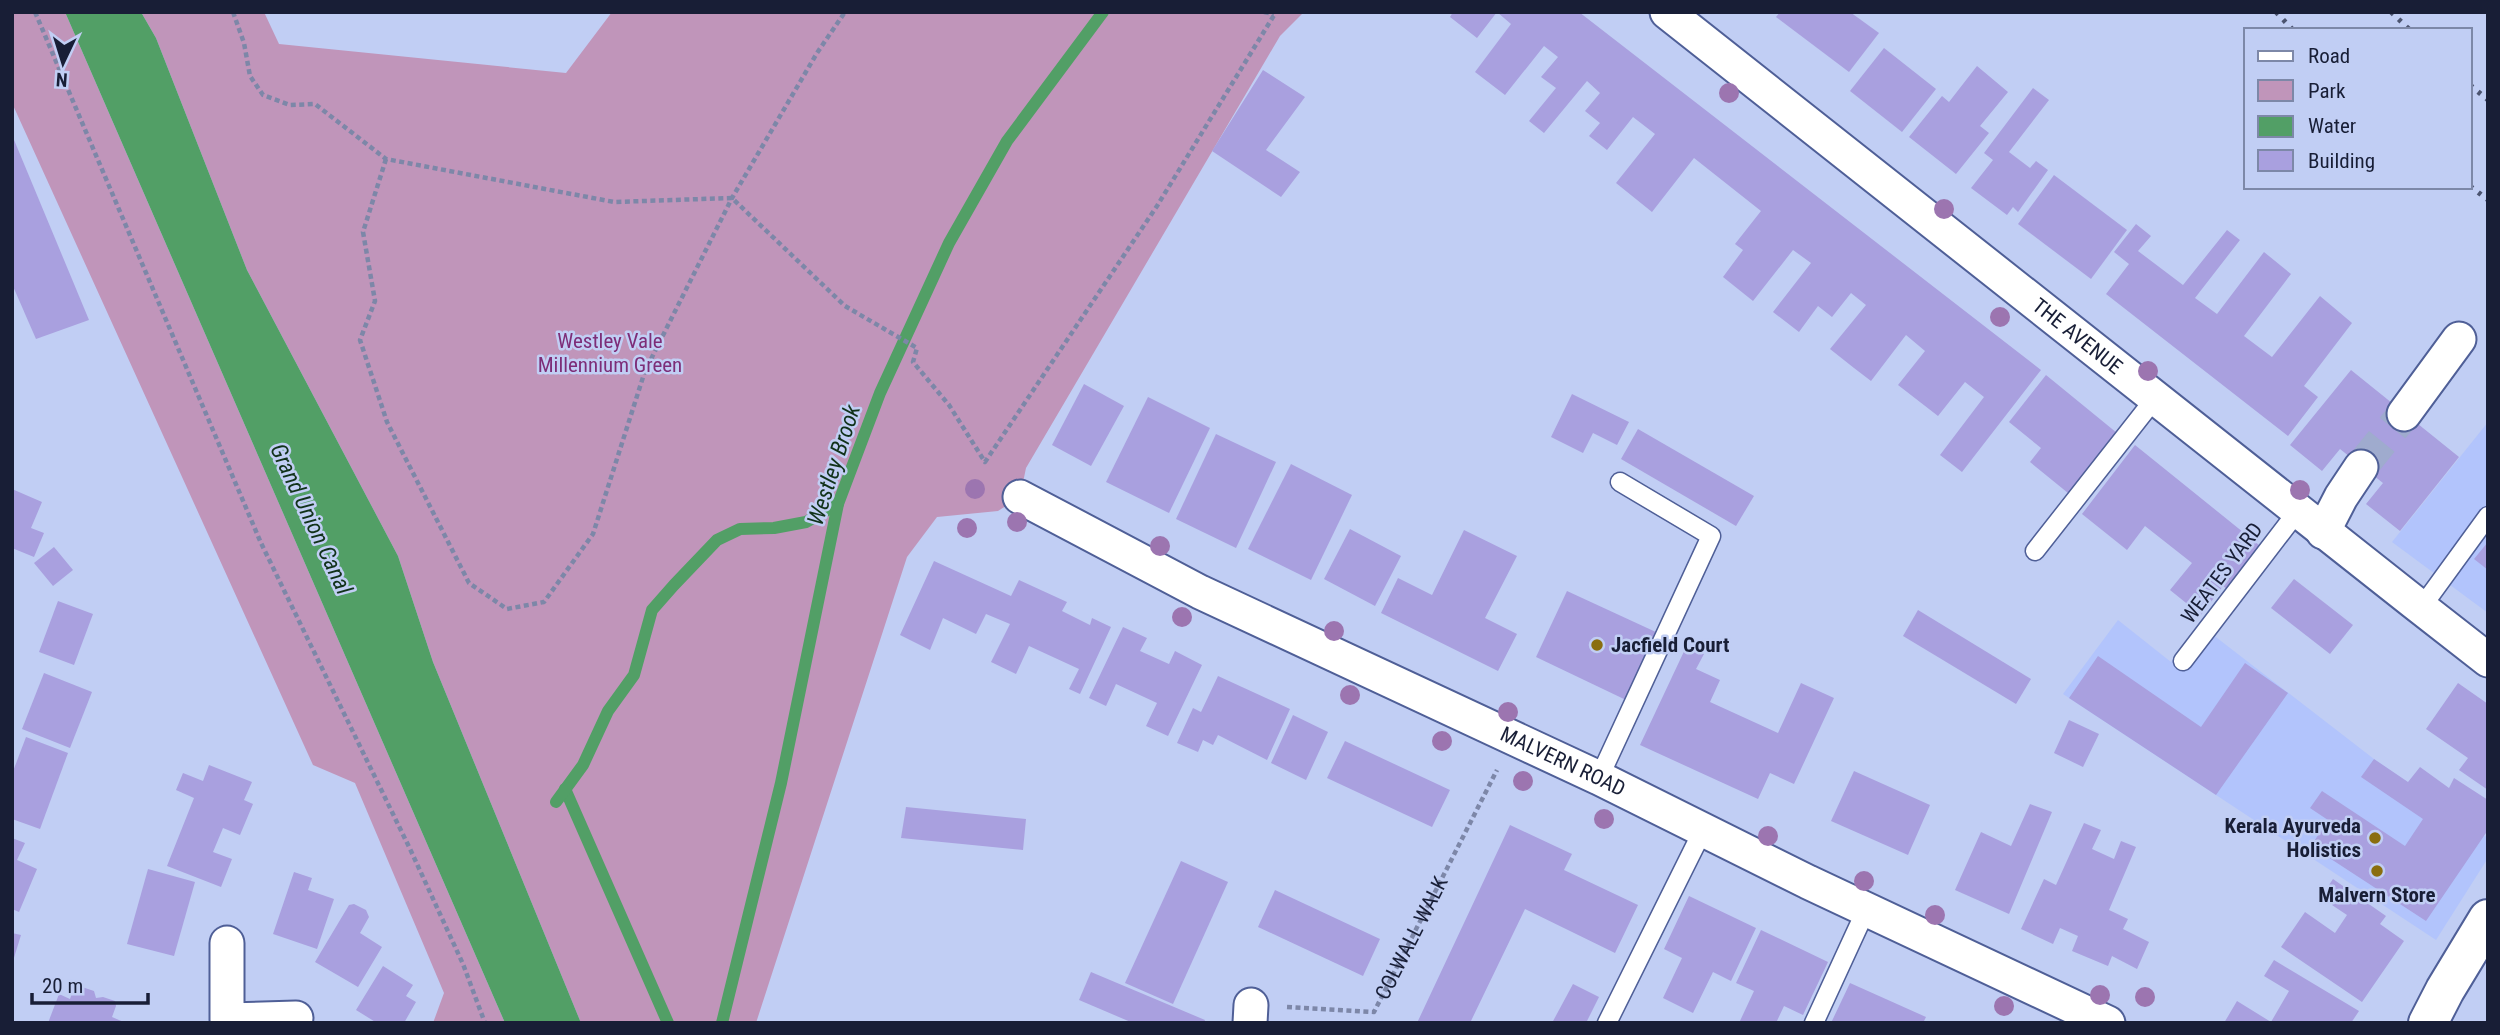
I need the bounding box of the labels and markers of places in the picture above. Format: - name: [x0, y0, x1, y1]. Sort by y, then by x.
- place label: Jacfield Court: [1611, 633, 1730, 657]
- marker: Jacfield Court: [1589, 637, 1605, 653]
- place label: Kerala Ayurveda Holistics: [2225, 814, 2361, 862]
- marker: Kerala Ayurveda Holistics: [2367, 830, 2383, 846]
- marker: Malvern Store: [2369, 863, 2385, 879]
- place label: Malvern Store: [2318, 883, 2436, 907]

